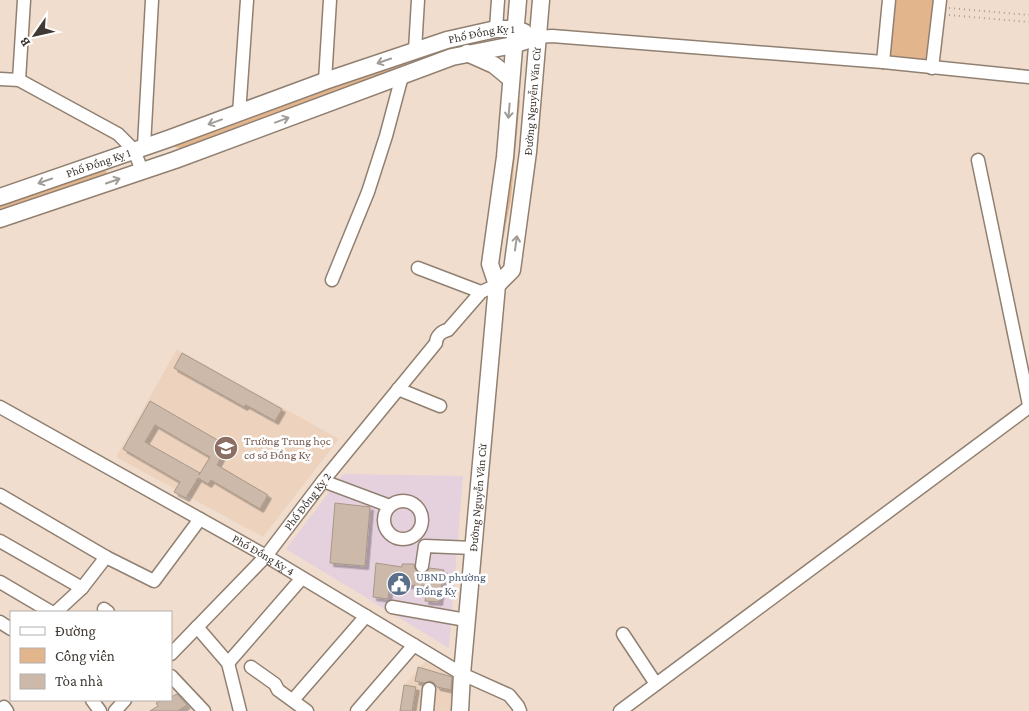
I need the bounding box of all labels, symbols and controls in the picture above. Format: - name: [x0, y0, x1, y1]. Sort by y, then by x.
- north arrow: [10, 10, 60, 60]
- street label: Phố Đồng Kỵ 1: [447, 22, 515, 46]
- text: B: [15, 34, 33, 50]
- street label: Đường Nguyễn Văn Cừ: [521, 46, 544, 156]
- one-way arrow: [376, 56, 392, 66]
- one-way arrow: [504, 102, 513, 118]
- one-way arrow: [274, 115, 289, 124]
- one-way arrow: [208, 118, 223, 127]
- street label: Phố Đồng Kỵ 1: [64, 145, 132, 181]
- one-way arrow: [104, 176, 120, 186]
- one-way arrow: [38, 177, 53, 186]
- one-way arrow: [511, 235, 521, 251]
- place label: Trường Trung học cơ sở Đồng Kỵ: [244, 434, 331, 462]
- school or university icon: Trường Trung học cơ sở Đồng Kỵ: [213, 435, 239, 461]
- street label: Đường Nguyễn Văn Cừ: [466, 443, 490, 552]
- street label: Phố Đồng Kỵ 2: [281, 469, 334, 533]
- street label: Phố Đồng Kỵ 4: [230, 531, 297, 578]
- place label: UBND phường Đồng Kỵ: [416, 570, 486, 598]
- public building icon: UBND phường Đồng Kỵ: [386, 571, 412, 597]
- legend: [10, 611, 172, 701]
- text: Đường: [55, 623, 96, 640]
- text: Công viên: [55, 648, 115, 665]
- text: Tòa nhà: [55, 673, 103, 689]

